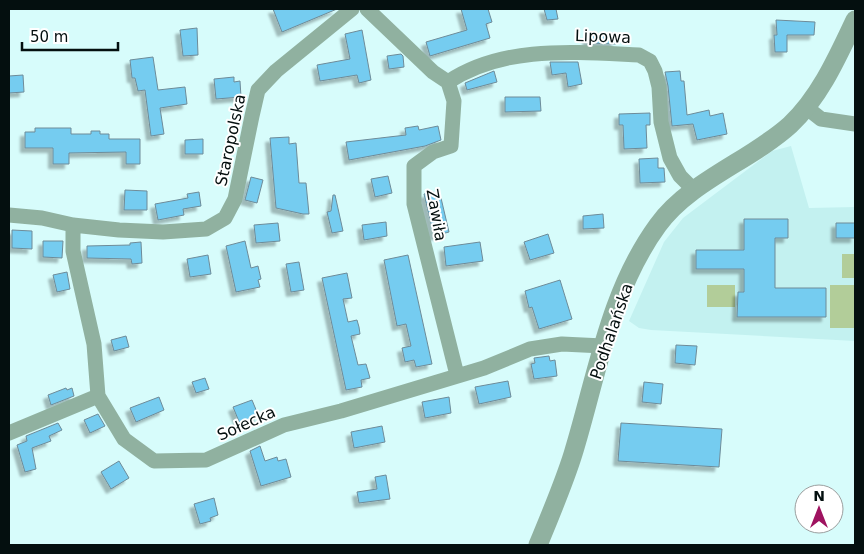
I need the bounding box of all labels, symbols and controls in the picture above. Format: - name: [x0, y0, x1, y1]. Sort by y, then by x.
- scale bar: [22, 20, 119, 52]
- street label: Lipowa: [575, 26, 631, 47]
- text: 50 m: [30, 28, 68, 46]
- street label: Staropolska: [211, 92, 250, 188]
- street label: Zawiła: [423, 188, 450, 243]
- street label: Podhalańska: [586, 281, 637, 382]
- street label: Sołecka: [214, 402, 278, 445]
- north arrow: [794, 484, 844, 534]
- text: N: [813, 488, 825, 504]

